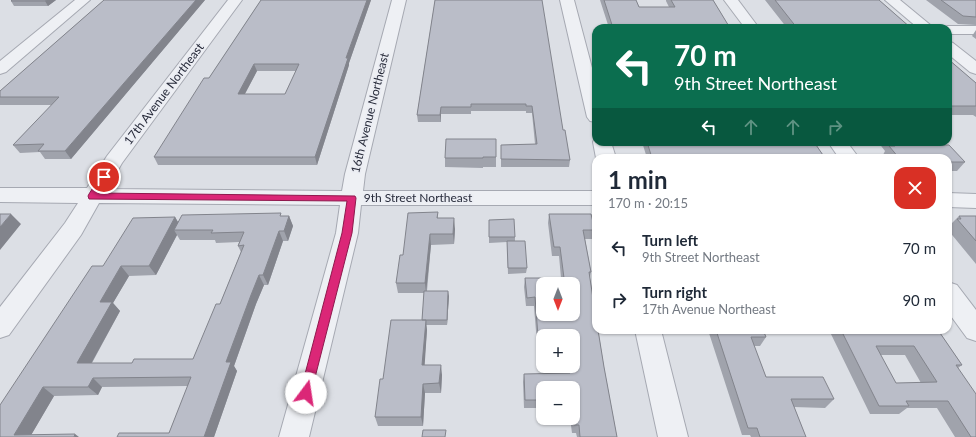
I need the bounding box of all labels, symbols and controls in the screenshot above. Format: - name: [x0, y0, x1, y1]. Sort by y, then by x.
- text: 70 m: [674, 38, 737, 72]
- street label: 17th Avenue Northeast: [120, 39, 207, 147]
- icon: left: [608, 40, 660, 92]
- street label: 16th Avenue Northeast: [347, 51, 392, 175]
- text: 9th Street Northeast: [674, 72, 837, 94]
- icon: left: [698, 116, 720, 138]
- icon: ahead: [740, 116, 762, 138]
- icon: ahead: [782, 116, 804, 138]
- icon: right: [824, 116, 846, 138]
- pin: [87, 160, 121, 194]
- text: 1 min: [608, 165, 668, 194]
- icon: arrive: [93, 166, 115, 188]
- button: close: [894, 167, 936, 209]
- street label: 9th Street Northeast: [364, 190, 473, 205]
- text: 170 m · 20:15: [608, 195, 688, 211]
- text: Turn left: [642, 231, 698, 249]
- icon: left: [608, 237, 630, 259]
- text: 70 m: [902, 239, 936, 257]
- text: 9th Street Northeast: [642, 249, 760, 265]
- north arrow: [536, 277, 580, 321]
- map controls: [536, 277, 580, 425]
- text: Turn right: [642, 283, 707, 301]
- icon: right: [608, 289, 630, 311]
- text: 90 m: [902, 291, 936, 309]
- text: 17th Avenue Northeast: [642, 301, 776, 317]
- button: +: [536, 329, 580, 373]
- position arrow: [285, 372, 327, 414]
- button: −: [536, 381, 580, 425]

